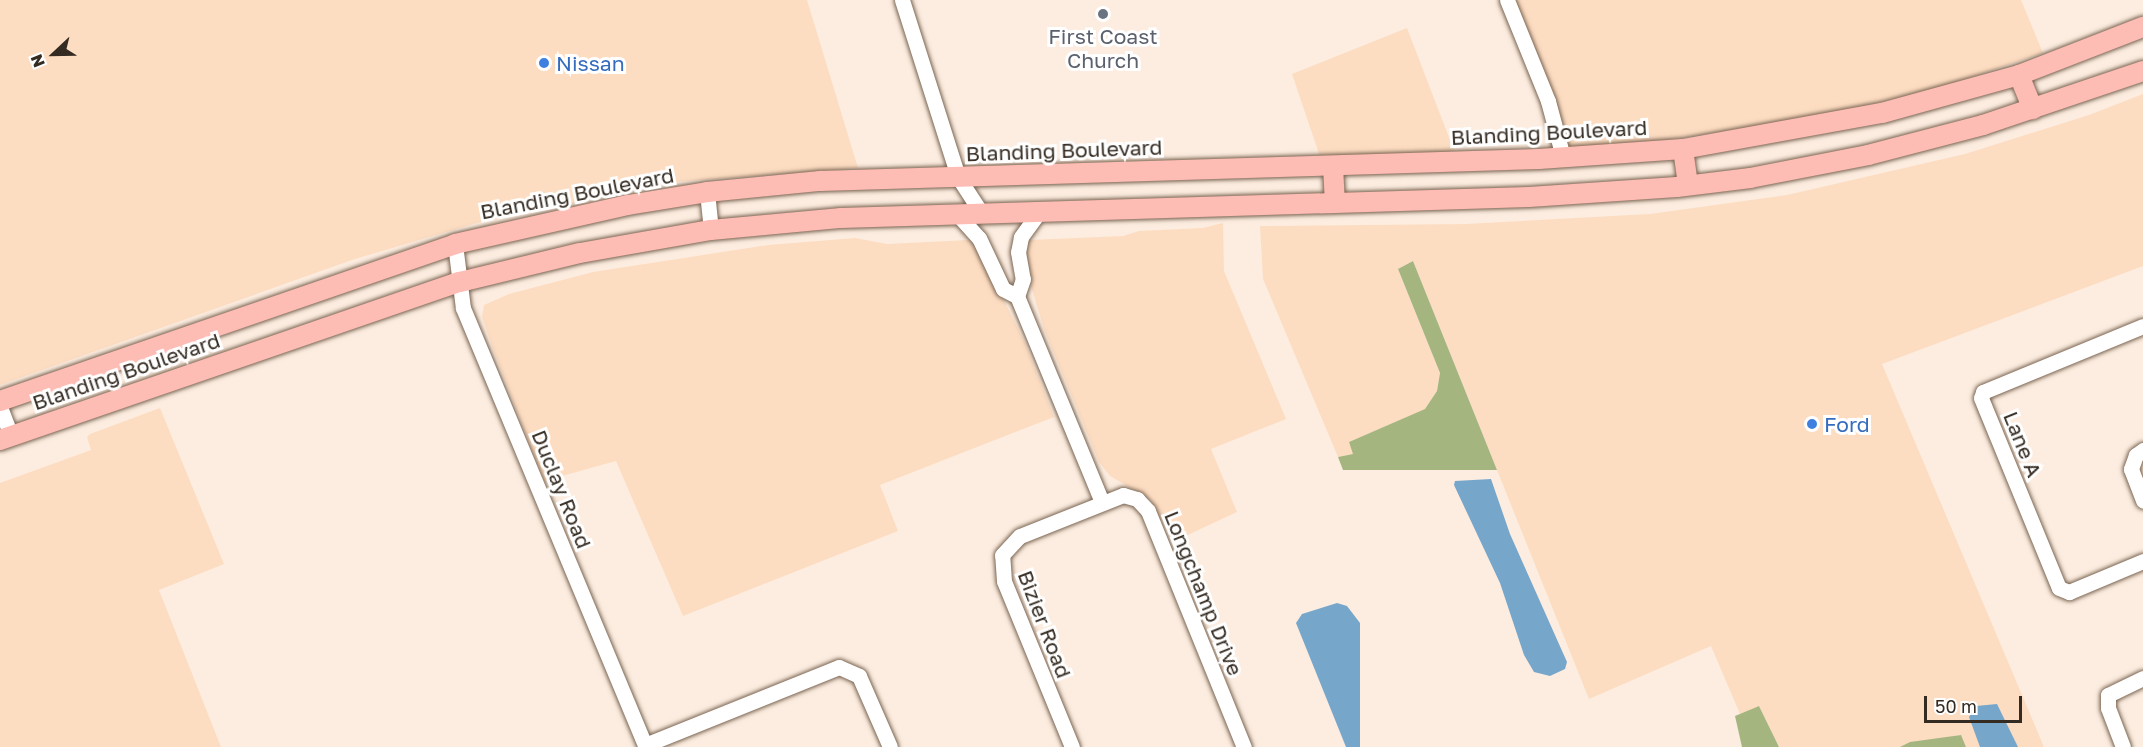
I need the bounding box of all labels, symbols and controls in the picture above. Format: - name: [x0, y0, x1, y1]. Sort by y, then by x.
- marker: First Coast Church: [1096, 7, 1110, 21]
- place label: First Coast Church: [1048, 23, 1158, 73]
- north arrow: [24, 24, 84, 84]
- place label: Nissan: [556, 50, 625, 76]
- text: N: [26, 51, 49, 70]
- marker: Nissan: [537, 56, 551, 70]
- street label: Blanding Boulevard: [1450, 114, 1648, 150]
- street label: Blanding Boulevard: [965, 134, 1163, 166]
- street label: Blanding Boulevard: [478, 162, 676, 224]
- street label: Blanding Boulevard: [29, 327, 223, 415]
- street label: Lane A: [1998, 408, 2048, 480]
- place label: Ford: [1824, 411, 1870, 437]
- marker: Ford: [1805, 417, 1819, 431]
- street label: Duclay Road: [527, 426, 597, 552]
- street label: Longchamp Drive: [1160, 507, 1248, 679]
- street label: Bizier Road: [1013, 567, 1077, 681]
- scale bar: [1927, 684, 2024, 722]
- text: 50 m: [1935, 695, 1977, 717]

